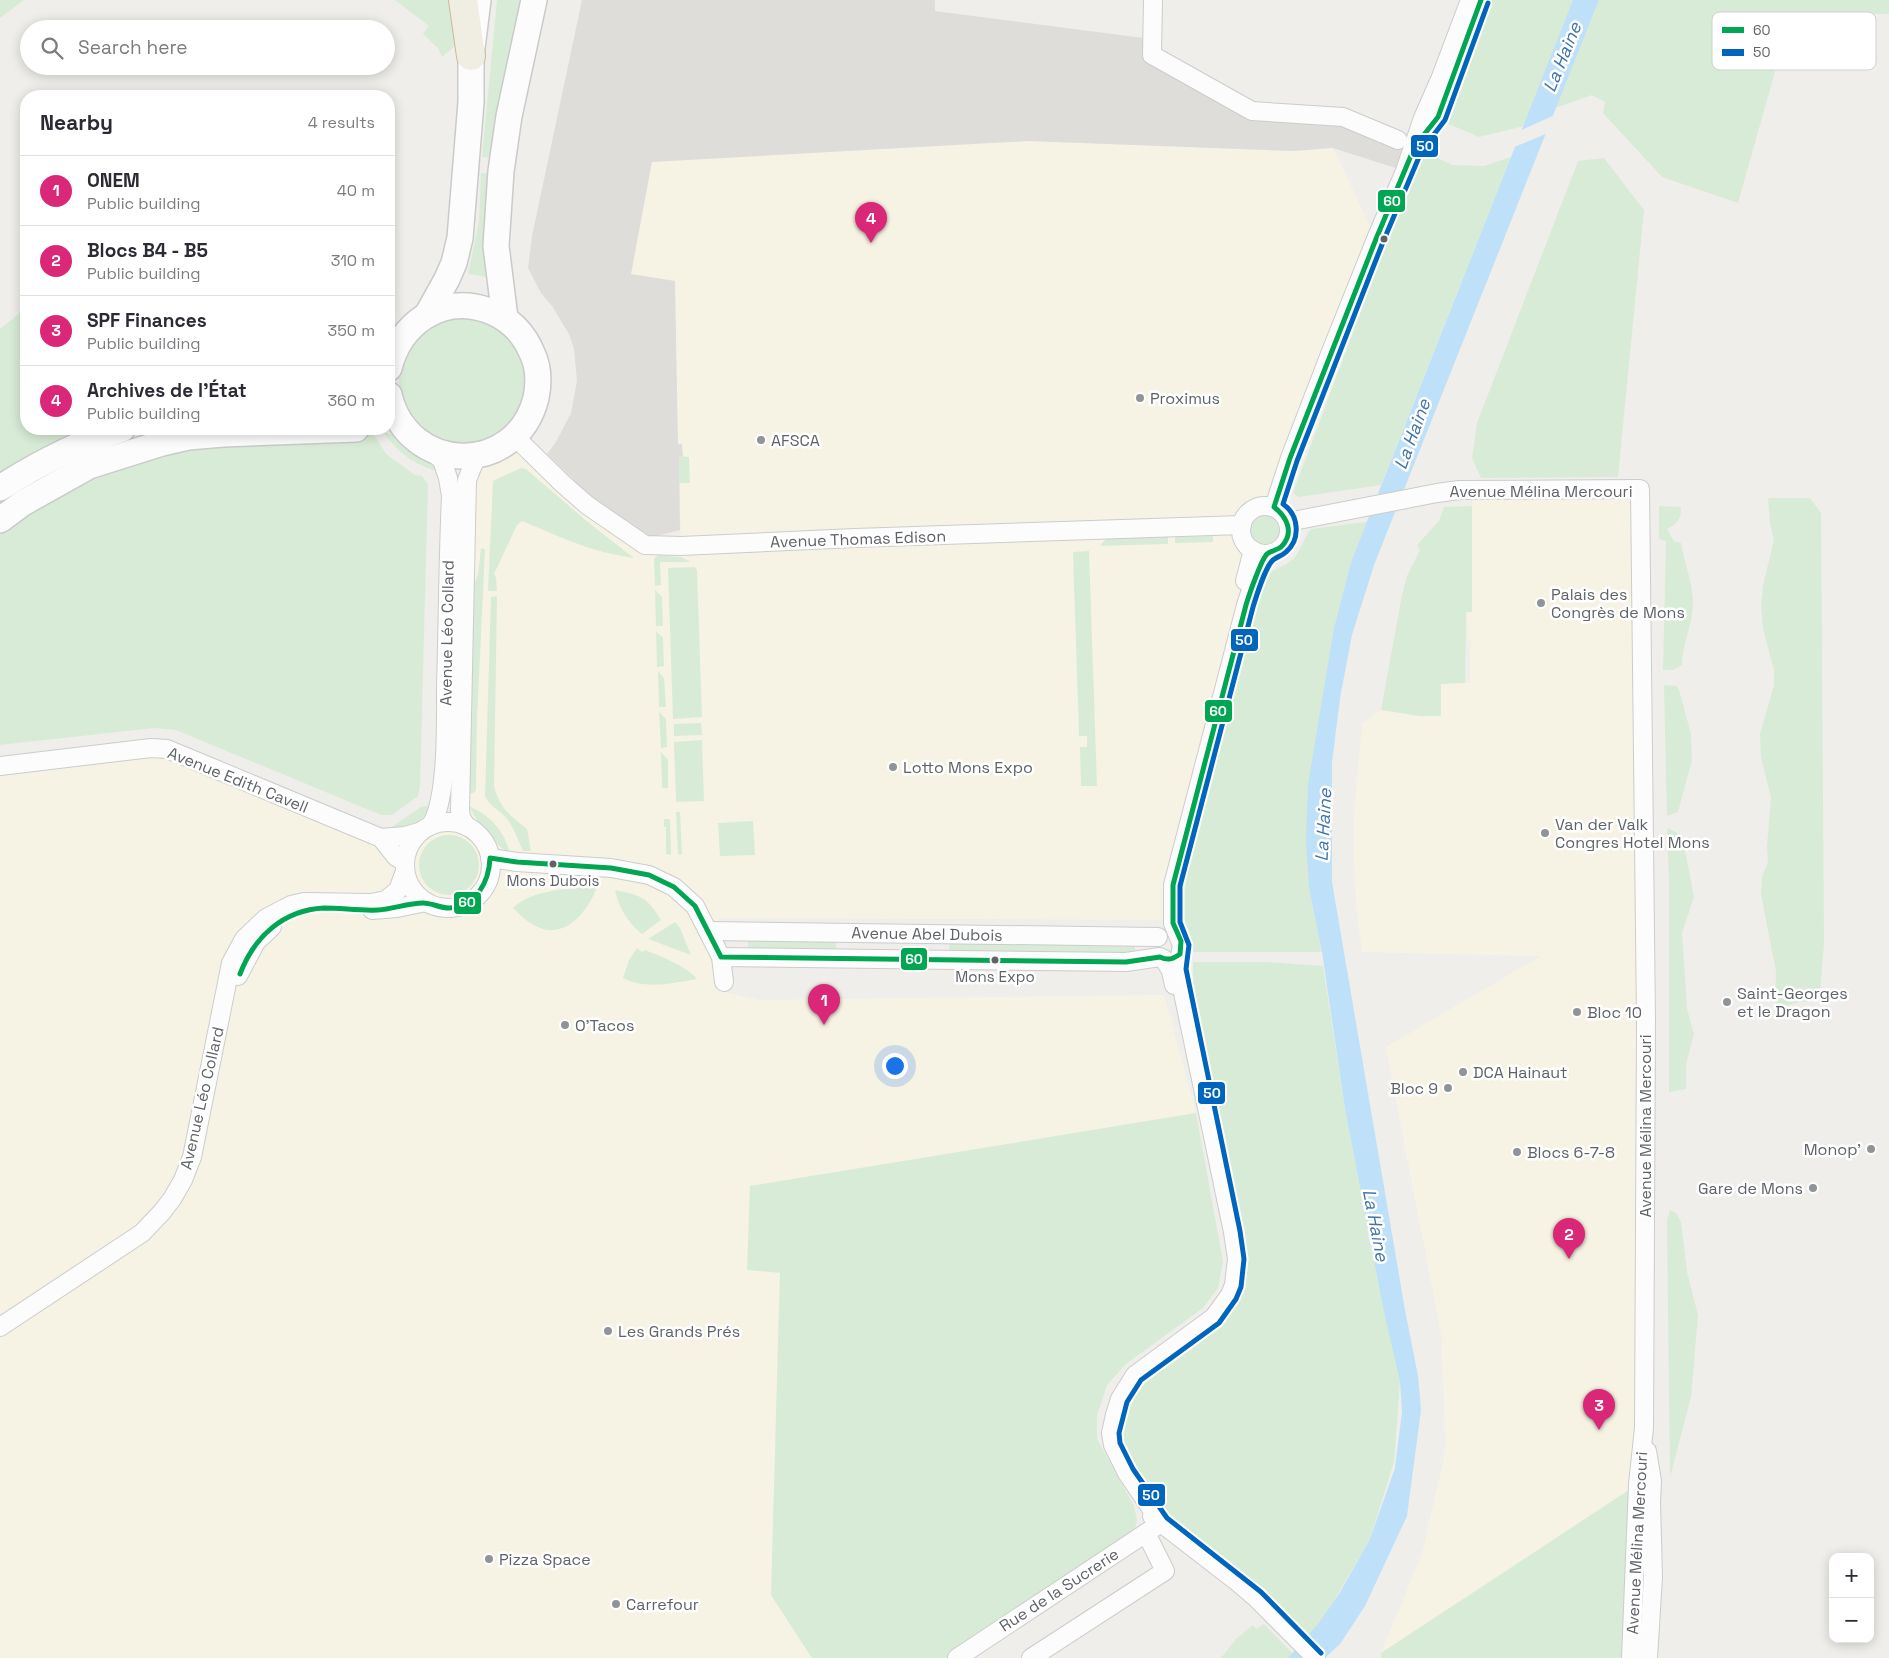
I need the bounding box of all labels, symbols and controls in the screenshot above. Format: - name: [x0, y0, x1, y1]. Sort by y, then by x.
- legend: [1712, 12, 1876, 70]
- water label: La Haine: [1538, 18, 1587, 95]
- search box: [20, 20, 395, 75]
- text: 60: [1753, 21, 1771, 39]
- icon: search: [38, 34, 66, 62]
- text: Search here: [78, 35, 188, 60]
- text: 50: [1753, 43, 1770, 61]
- text: Nearby: [40, 109, 113, 136]
- text: 4 results: [308, 112, 375, 133]
- line badge: 50: [1410, 134, 1439, 158]
- text: 50: [1416, 137, 1434, 155]
- text: ONEM: [87, 168, 140, 193]
- text: 1: [52, 180, 60, 201]
- text: 40 m: [337, 180, 375, 201]
- line badge: 60: [1377, 189, 1406, 213]
- text: 60: [1383, 192, 1401, 210]
- text: Public building: [87, 193, 200, 214]
- pin: 4: [855, 202, 887, 243]
- unlabelled marker: [1379, 234, 1389, 244]
- text: Blocs B4 - B5: [87, 238, 208, 263]
- text: 2: [51, 250, 61, 271]
- text: 310 m: [331, 250, 375, 271]
- text: Public building: [87, 263, 200, 284]
- text: SPF Finances: [87, 308, 207, 333]
- text: 3: [51, 320, 61, 341]
- text: 350 m: [328, 320, 375, 341]
- text: Public building: [87, 333, 200, 354]
- text: Archives de l'État: [87, 378, 247, 403]
- place label: Proximus: [1150, 388, 1220, 409]
- text: 4: [51, 390, 61, 411]
- text: 360 m: [327, 390, 375, 411]
- marker: Proximus: [1134, 392, 1146, 404]
- water label: La Haine: [1389, 394, 1436, 472]
- text: Public building: [87, 403, 200, 424]
- place label: AFSCA: [771, 430, 820, 451]
- marker: AFSCA: [755, 434, 767, 446]
- street label: Avenue Mélina Mercouri: [1449, 481, 1633, 502]
- street label: Avenue Thomas Edison: [770, 525, 946, 553]
- street label: Avenue Léo Collard: [435, 560, 459, 706]
- place label: Palais des Congrès de Mons: [1551, 584, 1685, 623]
- marker: Palais des Congrès de Mons: [1535, 597, 1547, 609]
- line badge: 50: [1230, 628, 1259, 652]
- text: 50: [1235, 631, 1253, 649]
- line badge: 60: [1204, 699, 1233, 723]
- text: 60: [1209, 702, 1227, 720]
- street label: Avenue Edith Cavell: [165, 742, 311, 818]
- place label: Lotto Mons Expo: [903, 757, 1033, 778]
- marker: Lotto Mons Expo: [887, 761, 899, 773]
- water label: La Haine: [1310, 787, 1336, 862]
- place label: Van der Valk Congres Hotel Mons: [1555, 814, 1710, 853]
- marker: Van der Valk Congres Hotel Mons: [1539, 827, 1551, 839]
- marker: Mons Dubois: [548, 859, 558, 869]
- place label: Mons Dubois: [507, 871, 600, 890]
- line badge: 60: [453, 891, 482, 915]
- text: 60: [458, 893, 476, 911]
- street label: Avenue Abel Dubois: [851, 922, 1003, 946]
- line badge: 60: [900, 947, 928, 971]
- text: 60: [905, 950, 923, 968]
- marker: Mons Expo: [990, 955, 1000, 965]
- place label: Mons Expo: [955, 967, 1035, 986]
- place label: Saint-Georges et le Dragon: [1737, 983, 1848, 1022]
- pin: 1: [808, 984, 840, 1025]
- marker: Saint-Georges et le Dragon: [1721, 996, 1733, 1008]
- place label: Bloc 10: [1587, 1002, 1642, 1023]
- marker: Bloc 10: [1571, 1006, 1583, 1018]
- place label: O'Tacos: [575, 1015, 634, 1036]
- marker: O'Tacos: [559, 1019, 571, 1031]
- street label: Avenue Léo Collard: [175, 1024, 229, 1172]
- street label: Avenue Mélina Mercouri: [1635, 1034, 1656, 1218]
- your location: [882, 1053, 908, 1079]
- place label: DCA Hainaut: [1473, 1062, 1567, 1083]
- marker: DCA Hainaut: [1457, 1066, 1469, 1078]
- place label: Bloc 9: [1390, 1078, 1438, 1099]
- line badge: 50: [1197, 1081, 1226, 1105]
- marker: Bloc 9: [1442, 1082, 1454, 1094]
- text: 50: [1203, 1084, 1221, 1102]
- place label: Monop': [1804, 1139, 1861, 1160]
- place label: Blocs 6-7-8: [1527, 1142, 1615, 1163]
- marker: Monop': [1865, 1143, 1877, 1155]
- marker: Blocs 6-7-8: [1511, 1146, 1523, 1158]
- place label: Gare de Mons: [1698, 1178, 1803, 1199]
- marker: Gare de Mons: [1807, 1182, 1819, 1194]
- water label: La Haine: [1358, 1187, 1395, 1264]
- pin: 2: [1553, 1218, 1585, 1259]
- place label: Les Grands Prés: [618, 1321, 740, 1342]
- marker: Les Grands Prés: [602, 1325, 614, 1337]
- pin: 3: [1583, 1389, 1615, 1430]
- street label: Avenue Mélina Mercouri: [1622, 1451, 1652, 1635]
- line badge: 50: [1137, 1483, 1166, 1507]
- text: 50: [1142, 1486, 1160, 1504]
- street label: Rue de la Sucrerie: [995, 1544, 1123, 1636]
- place label: Pizza Space: [499, 1549, 591, 1570]
- marker: Pizza Space: [483, 1553, 495, 1565]
- map controls: [1829, 1553, 1874, 1643]
- button: +: [1829, 1553, 1874, 1598]
- place label: Carrefour: [626, 1594, 699, 1615]
- marker: Carrefour: [610, 1598, 622, 1610]
- button: −: [1829, 1598, 1874, 1643]

